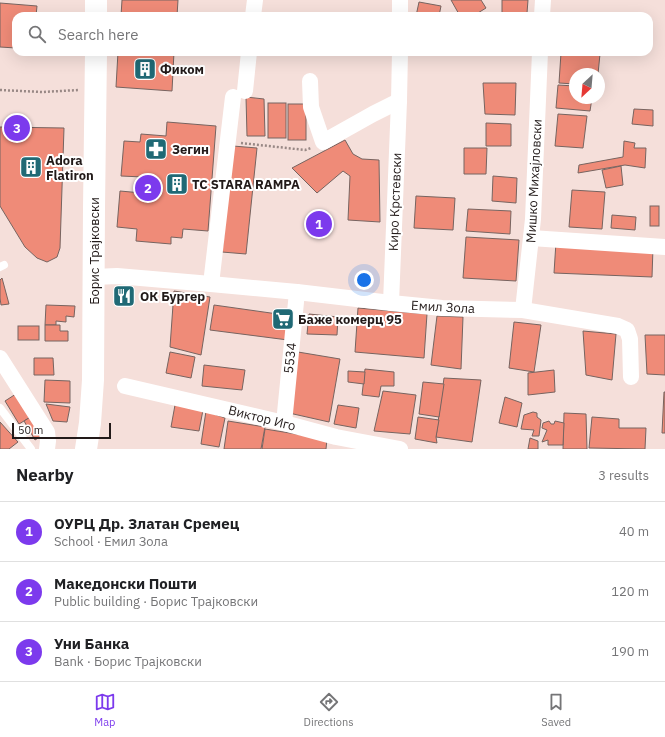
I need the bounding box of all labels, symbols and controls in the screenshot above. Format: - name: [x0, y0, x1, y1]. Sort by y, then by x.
- search box: [12, 12, 653, 56]
- icon: search: [26, 23, 48, 45]
- text: Search here: [58, 25, 138, 44]
- building icon: Фиком: [132, 56, 158, 82]
- place label: Фиком: [160, 61, 204, 78]
- north arrow: [569, 68, 605, 104]
- pin: 3: [4, 113, 30, 143]
- street label: Мишко Михајловски: [522, 119, 546, 243]
- pharmacy icon: Зегин: [143, 136, 169, 162]
- place label: Зегин: [172, 141, 209, 158]
- place label: Adora Flatiron: [46, 152, 94, 184]
- street label: Киро Крстевски: [385, 153, 405, 251]
- building icon: Adora Flatiron: [18, 154, 44, 180]
- building icon: TC STARA RAMPA: [164, 171, 190, 197]
- pin: 2: [135, 173, 161, 203]
- place label: TC STARA RAMPA: [192, 176, 300, 193]
- street label: Борис Трајковски: [86, 197, 103, 305]
- pin: 1: [306, 209, 332, 239]
- your location: [354, 270, 374, 290]
- restaurant icon: ОК Бургер: [111, 283, 137, 309]
- place label: ОК Бургер: [140, 288, 205, 305]
- street label: Емил Зола: [411, 297, 475, 317]
- supermarket icon: Баже комерц 95: [270, 306, 296, 332]
- place label: Баже комерц 95: [298, 311, 402, 328]
- street label: 5534: [280, 341, 300, 374]
- street label: Виктор Иго: [226, 401, 298, 435]
- scale bar: [12, 421, 111, 440]
- text: 50 m: [18, 423, 43, 437]
- text: Nearby: [16, 464, 74, 486]
- text: 3 results: [598, 467, 649, 484]
- text: ОУРЦ Др. Златан Сремец: [54, 514, 239, 533]
- text: 1: [25, 523, 33, 540]
- text: 40 m: [619, 523, 649, 540]
- text: School · Емил Зола: [54, 533, 168, 550]
- text: Македонски Пошти: [54, 574, 197, 593]
- text: 2: [25, 583, 33, 600]
- text: 120 m: [611, 583, 649, 600]
- text: Public building · Борис Трајковски: [54, 593, 258, 610]
- text: Уни Банка: [54, 634, 129, 653]
- text: 3: [25, 643, 33, 660]
- text: 190 m: [611, 643, 649, 660]
- text: Bank · Борис Трајковски: [54, 653, 202, 670]
- tab: Map: [94, 691, 116, 729]
- tab: Directions: [304, 691, 354, 729]
- tab: Saved: [541, 691, 571, 729]

